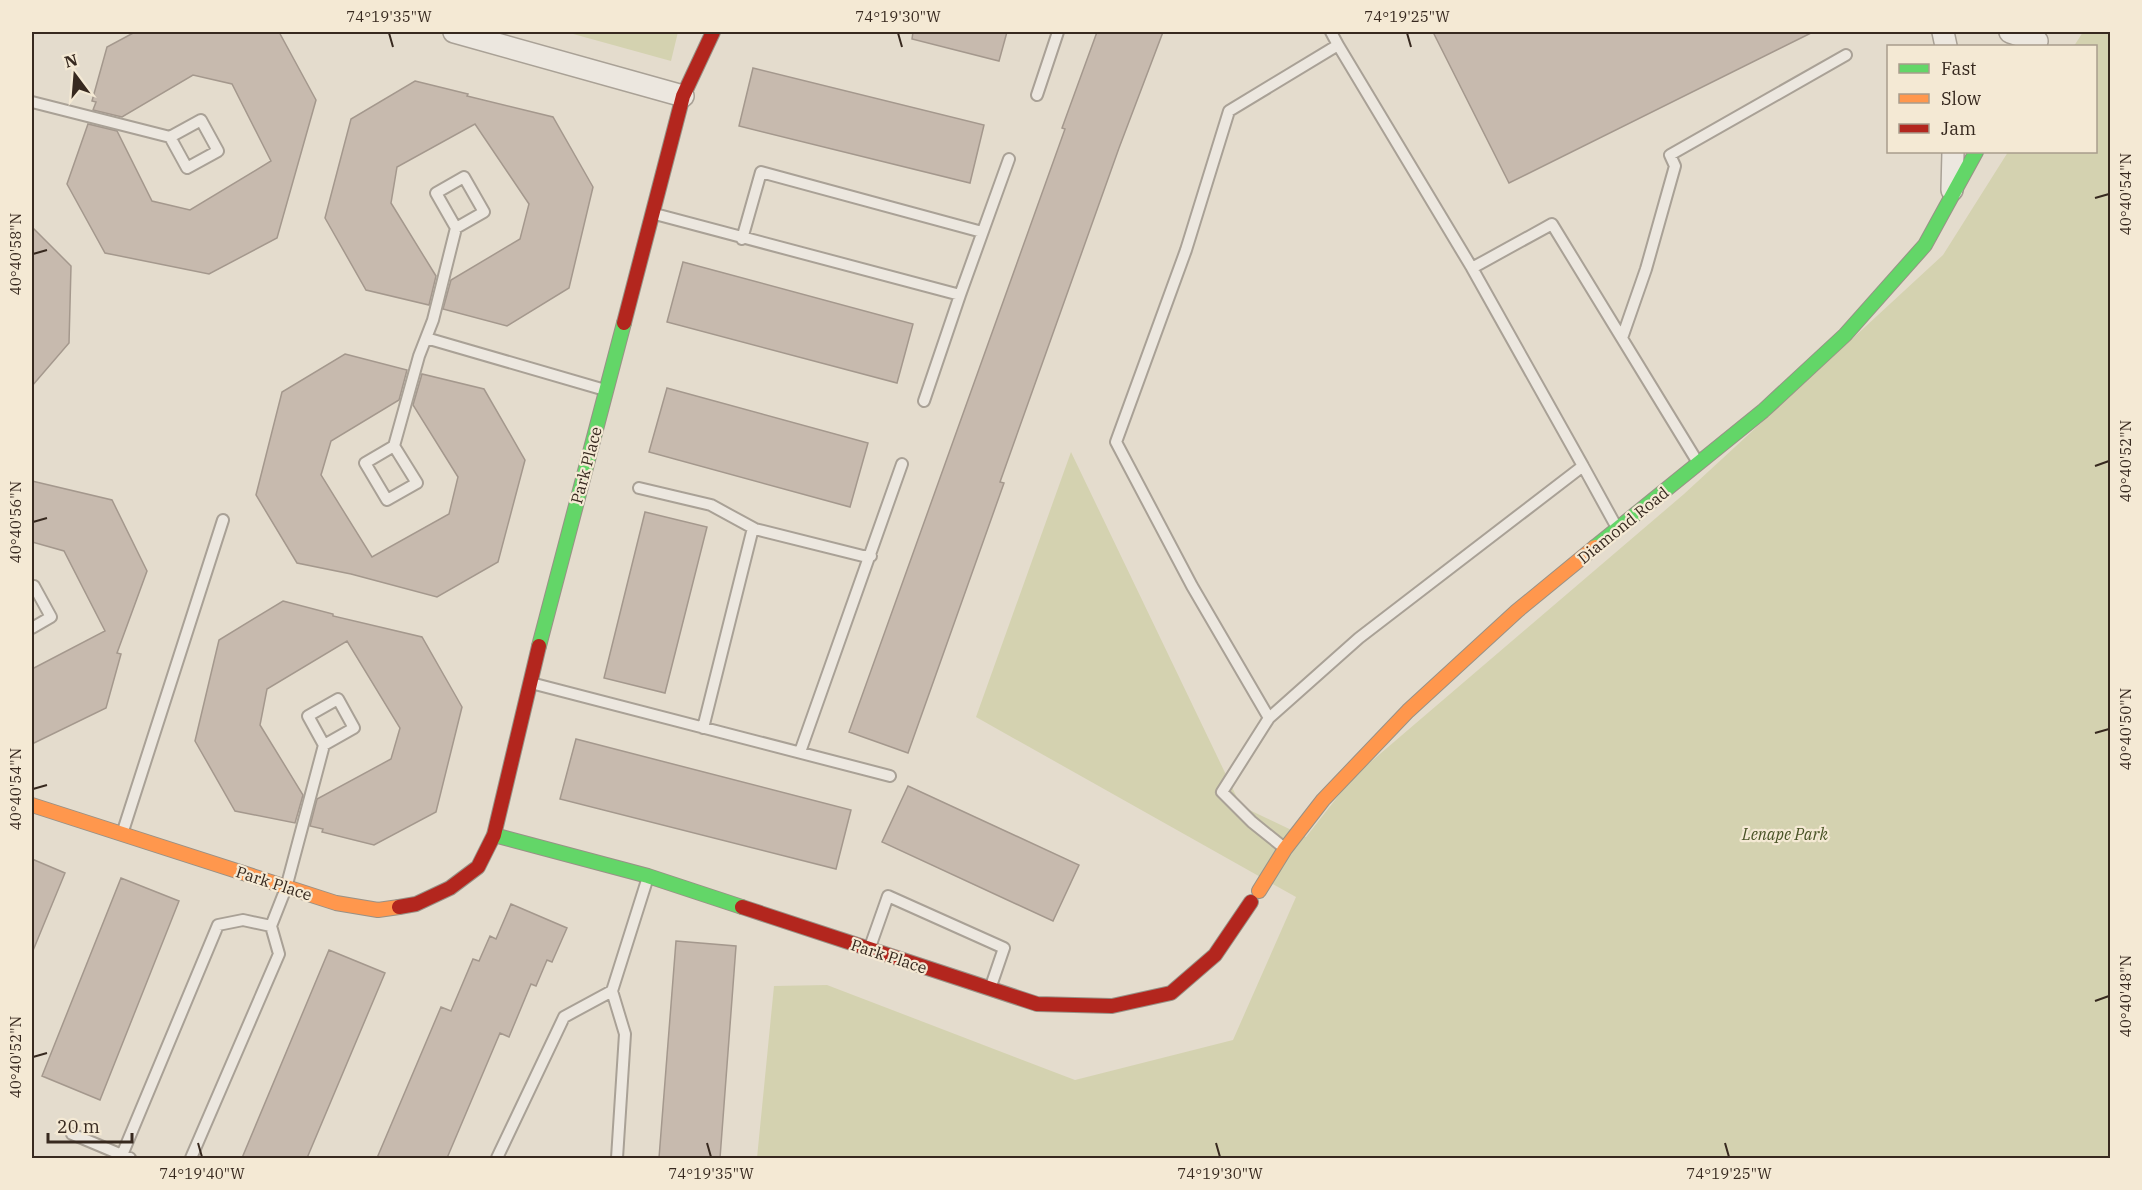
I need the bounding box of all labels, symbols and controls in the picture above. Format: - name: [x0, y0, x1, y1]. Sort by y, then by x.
- text: 74°19'35"W: [346, 7, 432, 26]
- text: 74°19'30"W: [855, 7, 941, 26]
- text: 74°19'25"W: [1364, 7, 1450, 26]
- north arrow: [45, 45, 105, 105]
- legend: [1887, 45, 2097, 153]
- text: N: [62, 49, 80, 72]
- text: Fast: [1941, 57, 1976, 80]
- text: Slow: [1941, 87, 1981, 110]
- text: Jam: [1941, 117, 1976, 140]
- text: 40°40'54"N: [2116, 153, 2135, 235]
- text: 40°40'58"N: [6, 213, 25, 295]
- text: 40°40'52"N: [2116, 420, 2135, 502]
- street label: Park Place: [566, 424, 606, 506]
- text: 40°40'56"N: [6, 481, 25, 563]
- street label: Diamond Road: [1574, 482, 1673, 568]
- text: 40°40'50"N: [2116, 688, 2135, 770]
- text: 40°40'54"N: [6, 748, 25, 830]
- park label: Lenape Park: [1741, 824, 1828, 844]
- street label: Park Place: [233, 861, 315, 905]
- street label: Park Place: [848, 934, 930, 978]
- text: 40°40'48"N: [2116, 955, 2135, 1037]
- text: 40°40'52"N: [6, 1016, 25, 1098]
- scale bar: [48, 1106, 132, 1144]
- text: 20 m: [57, 1115, 100, 1138]
- text: 74°19'40"W: [159, 1164, 245, 1183]
- text: 74°19'35"W: [668, 1164, 754, 1183]
- text: 74°19'30"W: [1177, 1164, 1263, 1183]
- text: 74°19'25"W: [1686, 1164, 1772, 1183]

